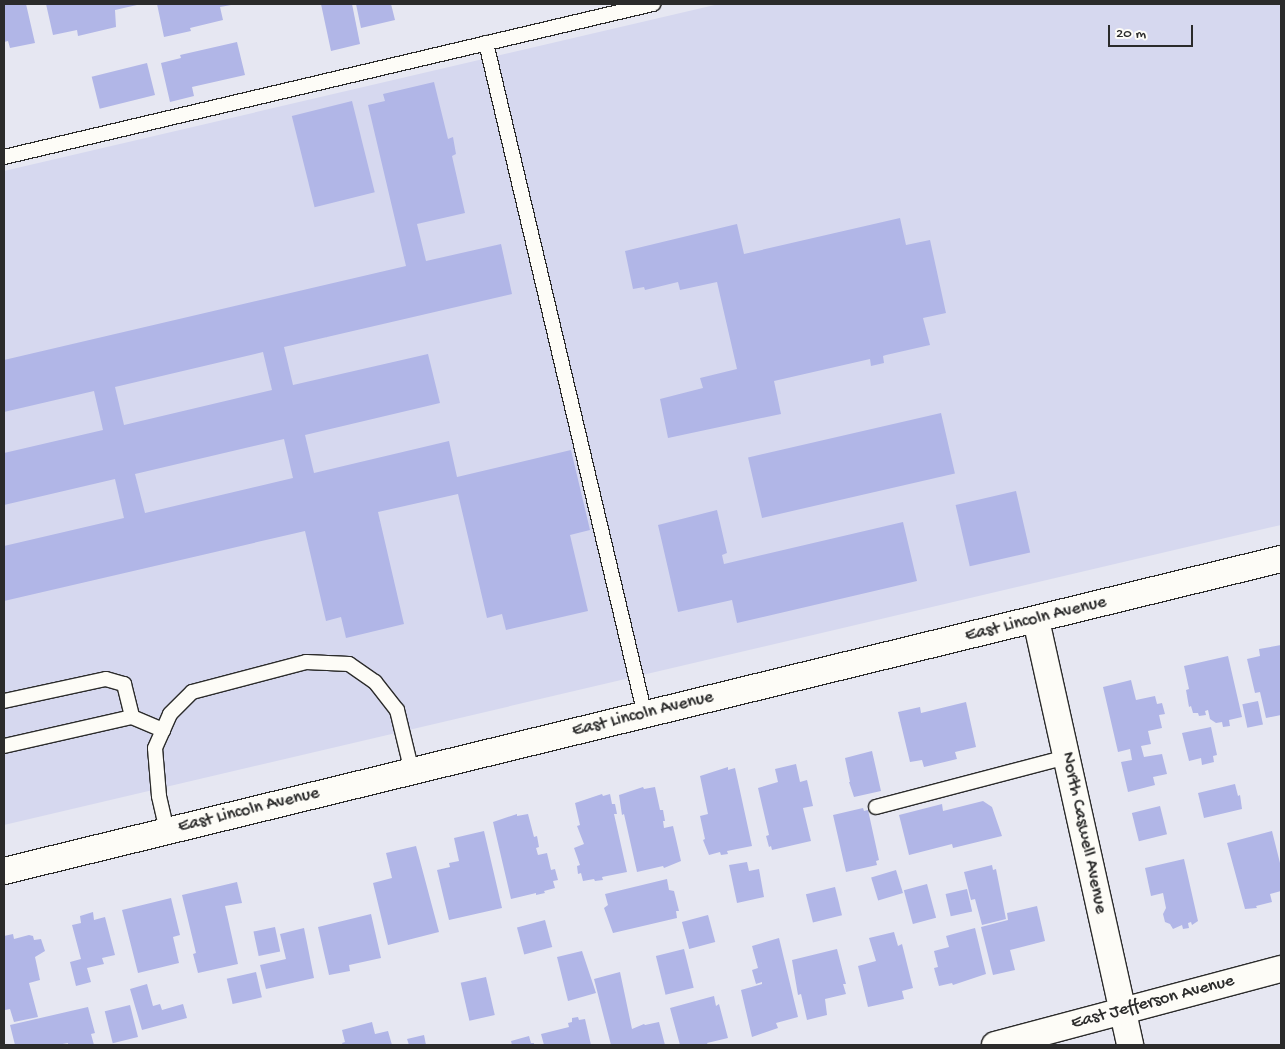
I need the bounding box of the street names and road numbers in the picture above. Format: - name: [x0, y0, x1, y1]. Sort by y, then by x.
- street label: East Lincoln Avenue: [963, 592, 1109, 648]
- street label: East Lincoln Avenue: [570, 687, 716, 743]
- street label: North Caswell Avenue: [1055, 750, 1111, 916]
- street label: East Lincoln Avenue: [176, 783, 322, 839]
- street label: East Jefferson Avenue: [1069, 971, 1237, 1035]

